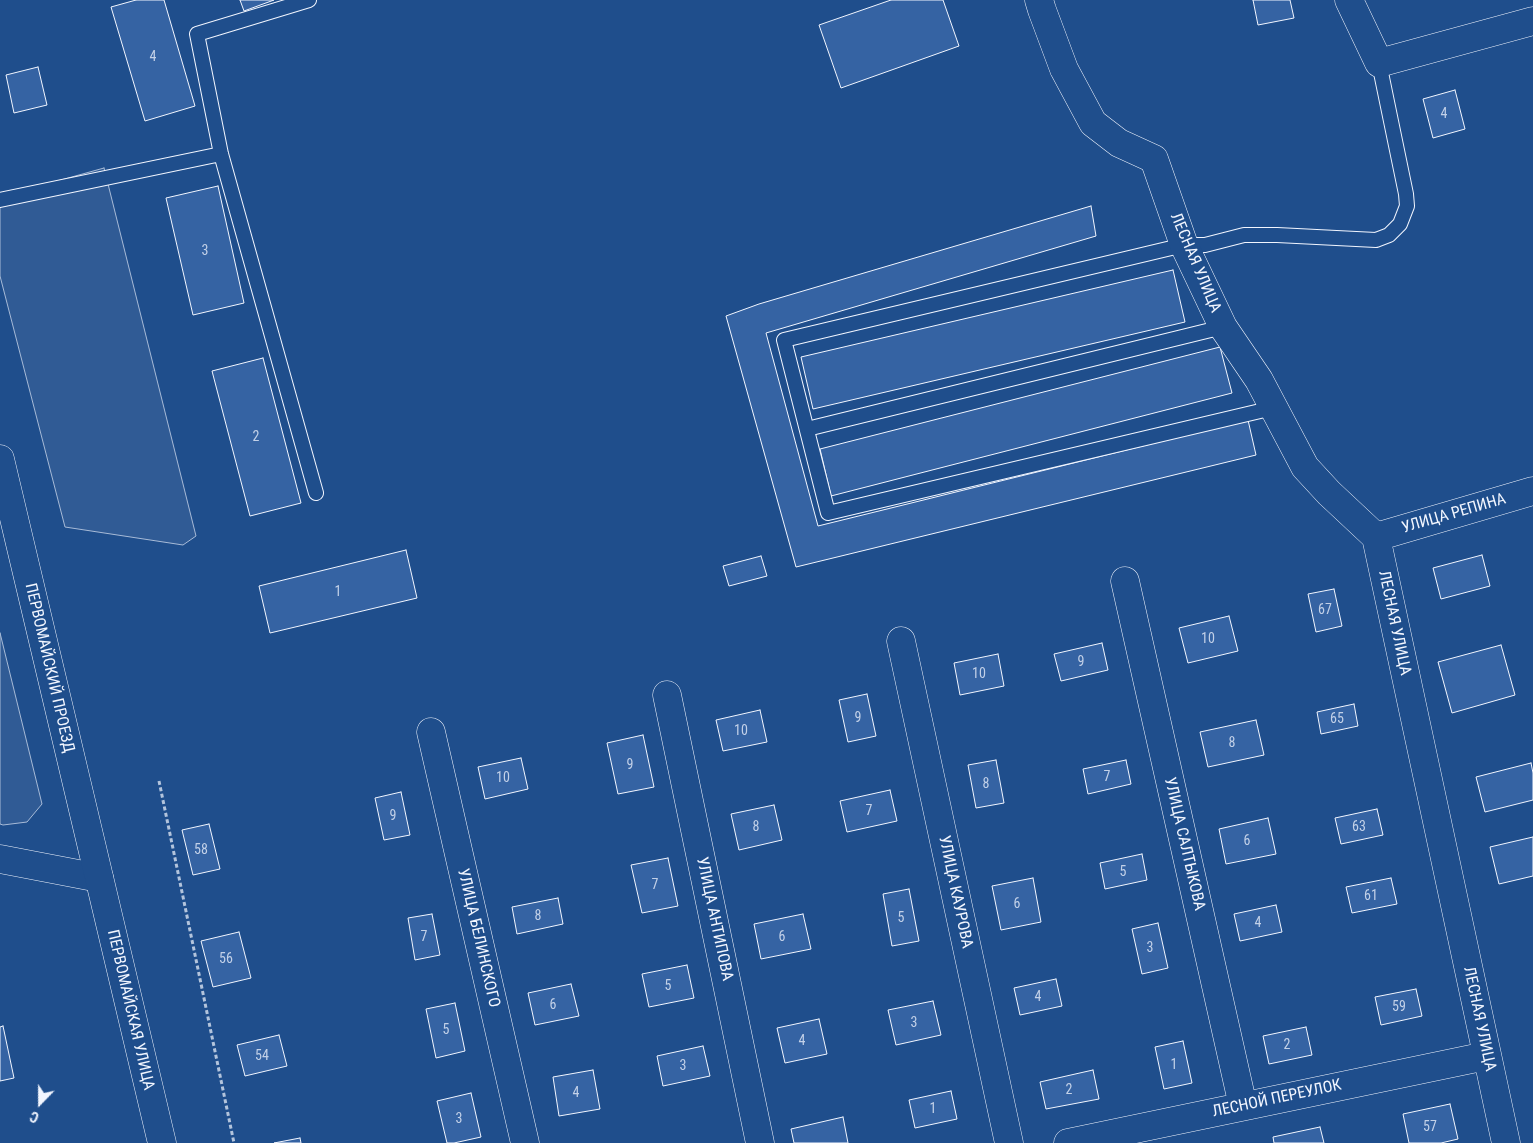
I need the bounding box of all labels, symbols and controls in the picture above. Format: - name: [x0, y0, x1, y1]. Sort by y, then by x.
- house number: 4: [150, 49, 156, 65]
- house number: 4: [1441, 106, 1447, 122]
- street label: ЛЕСНАЯ УЛИЦА: [1165, 210, 1225, 316]
- house number: 3: [202, 243, 208, 259]
- house number: 2: [253, 429, 259, 445]
- street label: УЛИЦА РЕПИНА: [1400, 490, 1508, 538]
- street label: ЛЕСНАЯ УЛИЦА: [1374, 569, 1414, 677]
- street label: ПЕРВОМАЙСКИЙ ПРОЕЗД: [20, 581, 78, 755]
- house number: 1: [335, 584, 341, 600]
- house number: 67: [1318, 602, 1332, 618]
- house number: 10: [1201, 631, 1215, 647]
- house number: 9: [1078, 654, 1084, 670]
- house number: 10: [972, 666, 986, 682]
- house number: 9: [855, 710, 861, 726]
- house number: 65: [1330, 711, 1344, 727]
- house number: 10: [734, 723, 748, 739]
- house number: 8: [1229, 735, 1235, 751]
- house number: 9: [627, 757, 633, 773]
- house number: 7: [1104, 769, 1110, 785]
- house number: 10: [496, 770, 510, 786]
- house number: 8: [983, 776, 989, 792]
- street label: УЛИЦА САЛТЫКОВА: [1159, 776, 1209, 912]
- house number: 7: [866, 803, 872, 819]
- house number: 9: [390, 808, 396, 824]
- house number: 8: [753, 819, 759, 835]
- house number: 63: [1352, 819, 1366, 835]
- house number: 6: [1244, 833, 1250, 849]
- street label: УЛИЦА КАУРОВА: [934, 834, 976, 950]
- house number: 58: [194, 842, 208, 858]
- street label: УЛИЦА АНТИПОВА: [692, 855, 736, 983]
- house number: 5: [1120, 864, 1126, 880]
- street label: УЛИЦА БЕЛИНСКОГО: [453, 867, 503, 1009]
- house number: 7: [652, 877, 658, 893]
- house number: 61: [1364, 888, 1378, 904]
- house number: 6: [1014, 896, 1020, 912]
- house number: 8: [535, 908, 541, 924]
- house number: 5: [898, 910, 904, 926]
- house number: 4: [1255, 915, 1261, 931]
- street label: ПЕРВОМАЙСКАЯ УЛИЦА: [102, 928, 158, 1092]
- house number: 7: [421, 929, 427, 945]
- house number: 6: [779, 929, 785, 945]
- house number: 3: [1147, 940, 1153, 956]
- house number: 56: [219, 951, 233, 967]
- street label: ЛЕСНАЯ УЛИЦА: [1459, 965, 1499, 1073]
- house number: 5: [665, 978, 671, 994]
- house number: 4: [1035, 989, 1041, 1005]
- house number: 6: [550, 997, 556, 1013]
- house number: 59: [1392, 999, 1406, 1015]
- house number: 3: [911, 1015, 917, 1031]
- house number: 5: [443, 1022, 449, 1038]
- house number: 4: [799, 1033, 805, 1049]
- house number: 2: [1284, 1037, 1290, 1053]
- house number: 54: [255, 1048, 269, 1064]
- house number: 1: [1171, 1057, 1177, 1073]
- house number: 3: [680, 1058, 686, 1074]
- street label: ЛЕСНОЙ ПЕРЕУЛОК: [1211, 1076, 1343, 1122]
- north arrow: [15, 1078, 65, 1128]
- house number: 2: [1066, 1082, 1072, 1098]
- house number: 4: [573, 1085, 579, 1101]
- house number: 1: [930, 1101, 936, 1117]
- text: С: [28, 1108, 41, 1126]
- house number: 3: [456, 1111, 462, 1127]
- house number: 57: [1423, 1119, 1437, 1135]

